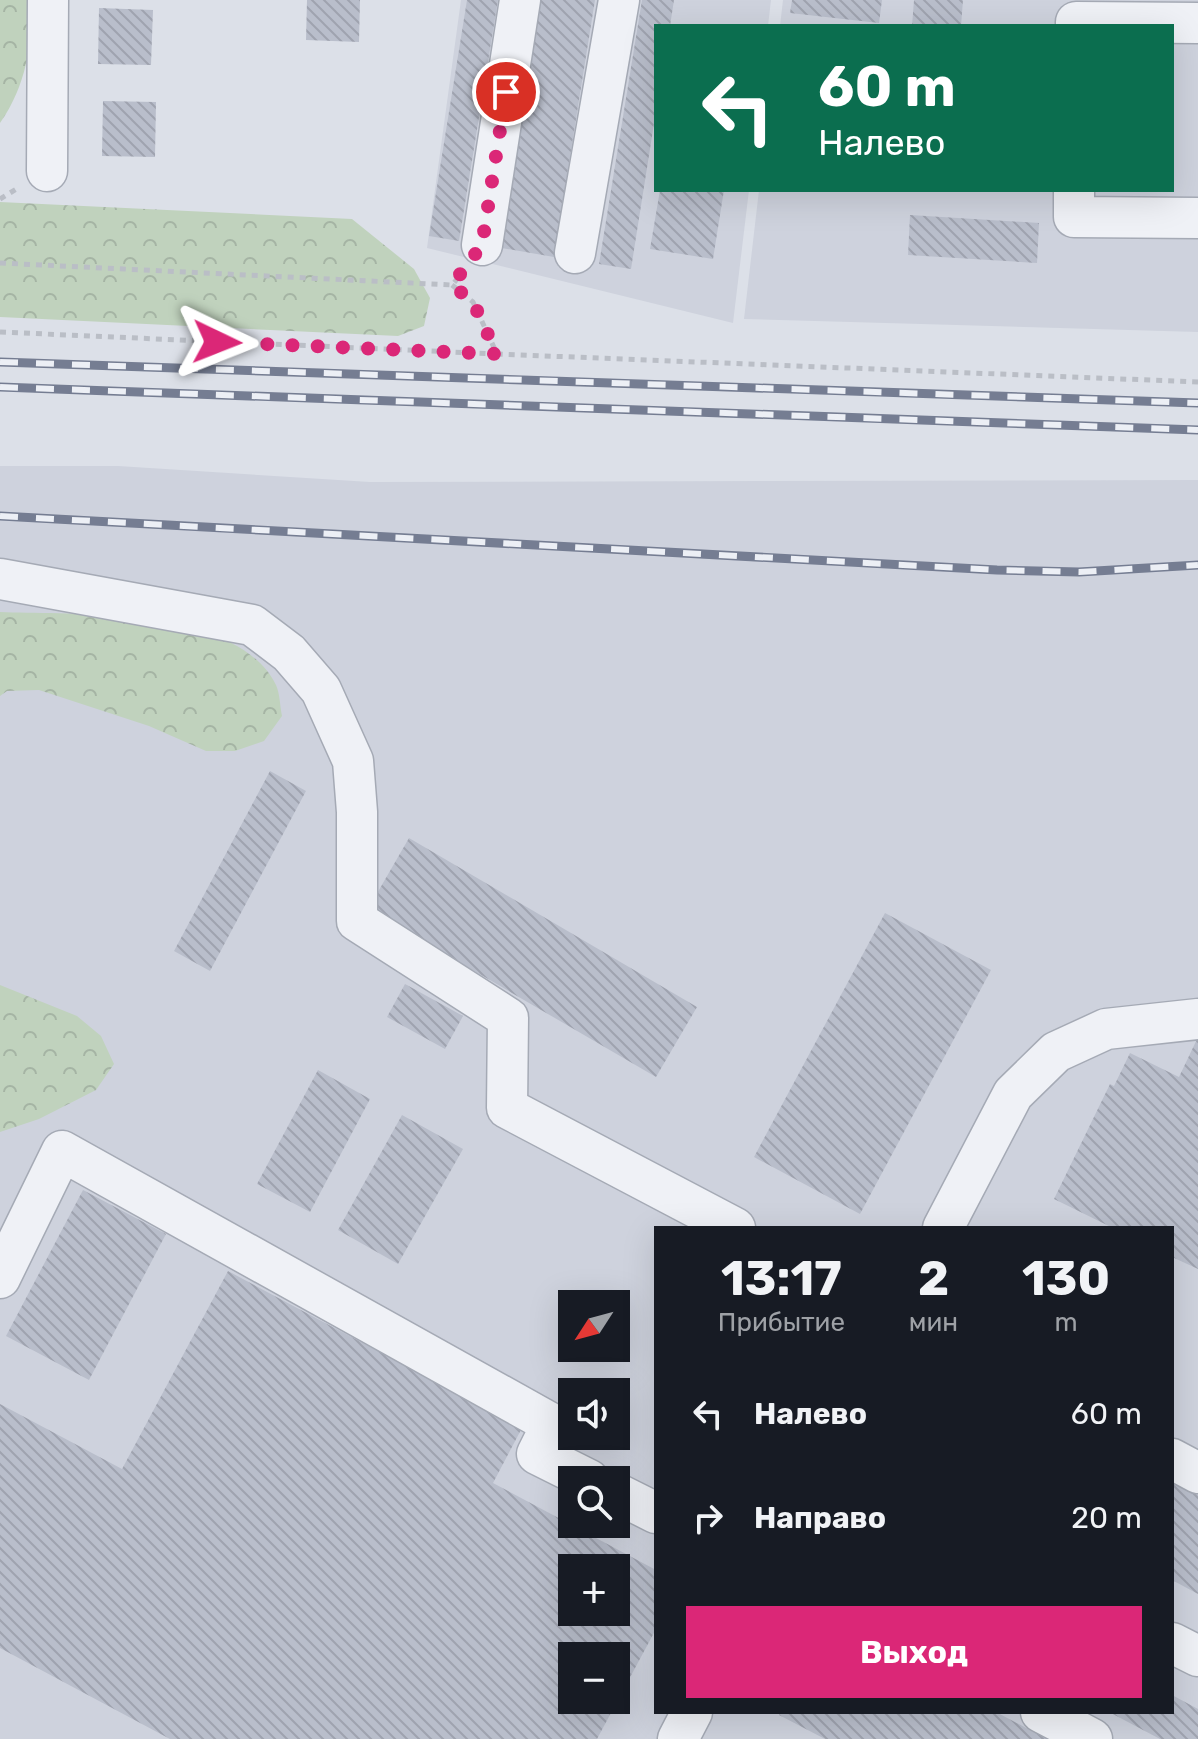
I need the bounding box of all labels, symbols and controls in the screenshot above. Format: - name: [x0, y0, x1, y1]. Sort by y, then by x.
- text: 60 m: [818, 54, 956, 120]
- icon: left: [686, 56, 790, 160]
- pin: [472, 58, 540, 126]
- icon: arrive: [484, 70, 528, 114]
- text: Налево: [818, 121, 945, 164]
- position arrow: [175, 300, 259, 384]
- text: 13:17: [721, 1250, 842, 1307]
- text: 2: [918, 1250, 949, 1307]
- text: 130: [1022, 1250, 1110, 1307]
- north arrow: [558, 1290, 630, 1362]
- map controls: [558, 1290, 630, 1714]
- text: Прибытие: [718, 1307, 845, 1338]
- text: мин: [909, 1307, 958, 1338]
- text: m: [1055, 1307, 1078, 1338]
- button: sound: [558, 1378, 630, 1450]
- icon: left: [686, 1392, 730, 1436]
- text: Налево: [754, 1396, 867, 1432]
- text: 60 m: [1071, 1396, 1142, 1432]
- button: search: [558, 1466, 630, 1538]
- icon: right: [686, 1496, 730, 1540]
- text: Направо: [754, 1500, 886, 1536]
- text: 20 m: [1071, 1500, 1142, 1536]
- button: +: [558, 1554, 630, 1626]
- button: Выход: [686, 1606, 1142, 1698]
- button: −: [558, 1642, 630, 1714]

